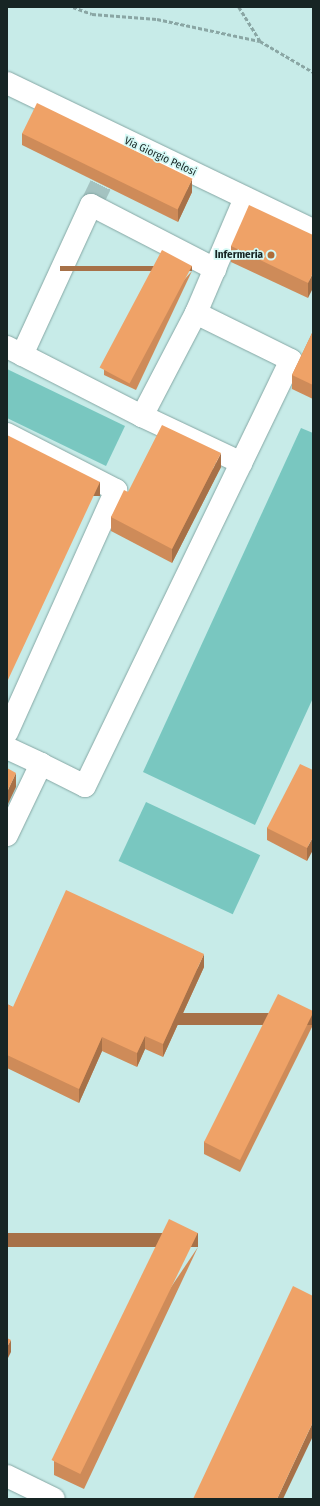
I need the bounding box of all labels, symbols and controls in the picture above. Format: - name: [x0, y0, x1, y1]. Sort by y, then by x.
- street label: Via Giorgio Pelosi: [122, 135, 198, 179]
- place label: Infermeria: [215, 248, 263, 262]
- marker: Infermeria: [266, 250, 276, 260]

